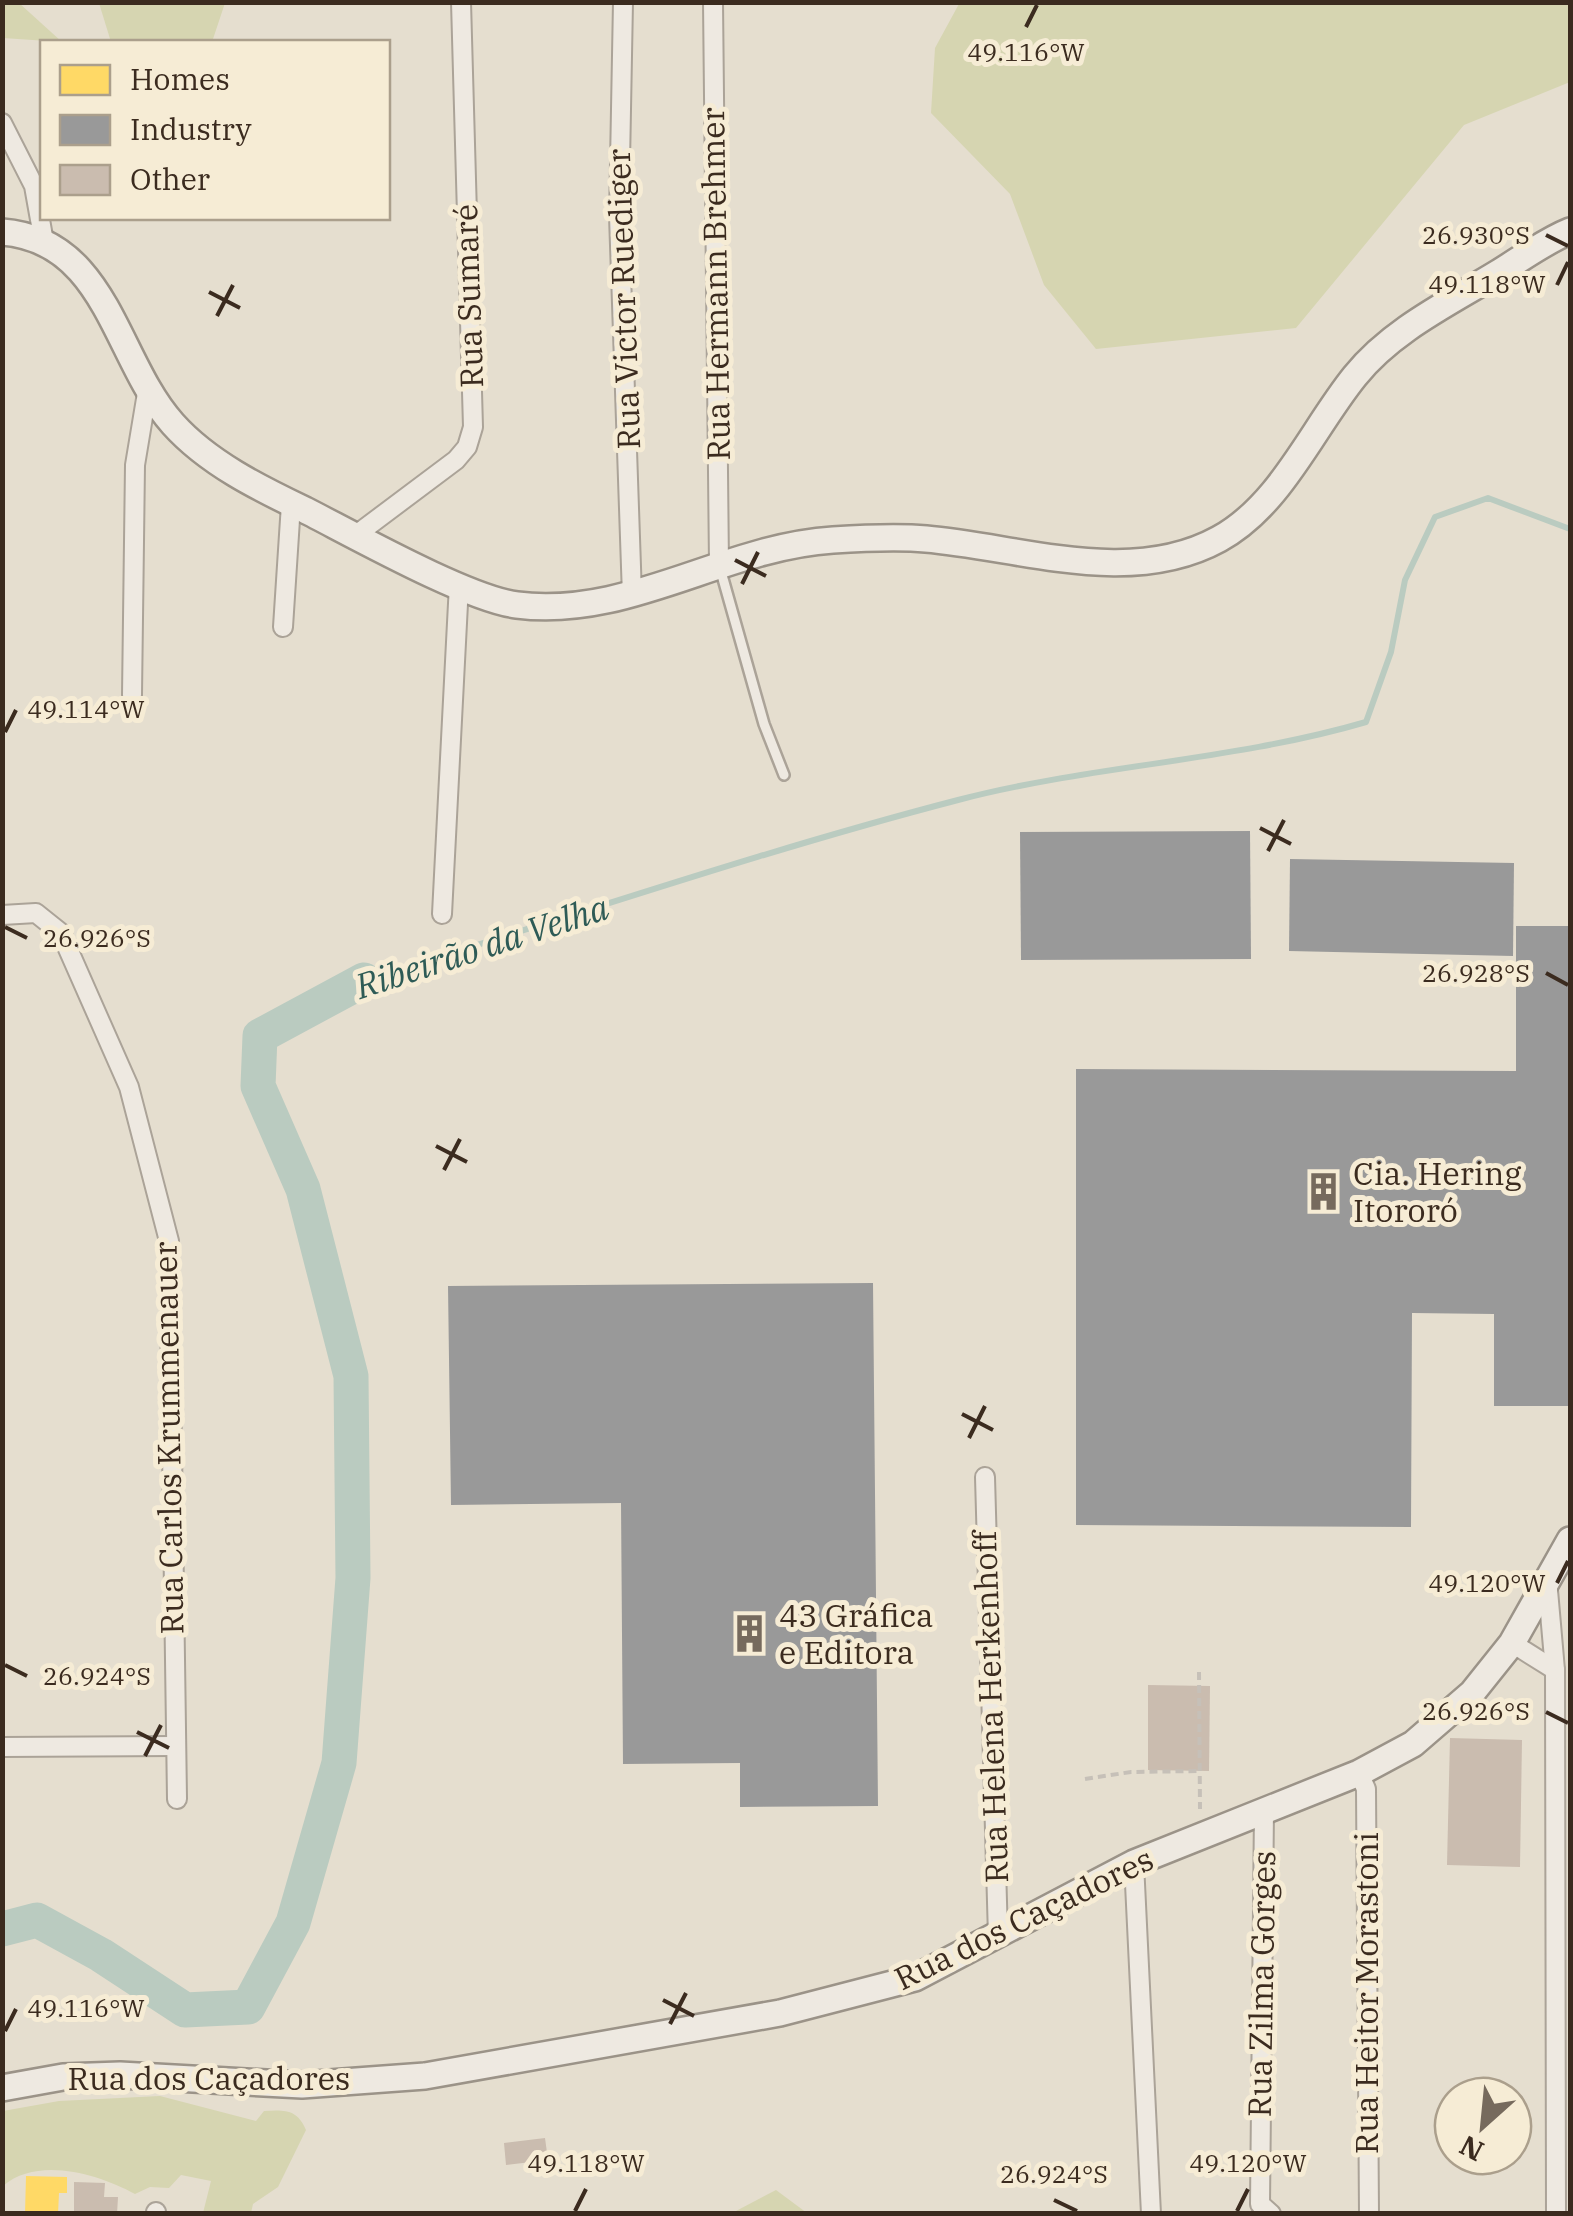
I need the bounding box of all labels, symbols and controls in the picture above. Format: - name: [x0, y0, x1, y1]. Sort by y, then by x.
- text: 49.116°W: [967, 35, 1085, 68]
- legend: [40, 40, 390, 220]
- text: Homes: [130, 59, 230, 98]
- street label: Rua Hermann Brehmer: [691, 107, 739, 461]
- text: Industry: [130, 109, 252, 148]
- street label: Rua Victor Ruediger: [597, 148, 649, 450]
- text: Other: [130, 159, 210, 198]
- street label: Rua Sumaré: [444, 203, 492, 389]
- text: 26.930°S: [1422, 218, 1530, 251]
- text: 49.118°W: [1428, 267, 1546, 300]
- text: 49.114°W: [27, 692, 145, 725]
- water label: Ribeirão da Velha: [348, 883, 614, 1009]
- text: 26.926°S: [43, 921, 151, 954]
- text: 26.928°S: [1422, 956, 1530, 989]
- place label: Cia. Hering Itororó: [1353, 1152, 1522, 1231]
- building icon: Cia. Hering Itororó: [1302, 1171, 1344, 1213]
- street label: Rua Carlos Krummenauer: [144, 1241, 192, 1635]
- street label: Rua Helena Herkenhoff: [963, 1528, 1017, 1884]
- text: 49.120°W: [1428, 1566, 1546, 1599]
- place label: 43 Gráfica e Editora: [779, 1594, 934, 1673]
- building icon: 43 Gráfica e Editora: [728, 1613, 770, 1655]
- text: 26.924°S: [43, 1659, 151, 1692]
- text: 26.926°S: [1422, 1694, 1530, 1727]
- street label: Rua Heitor Morastoni: [1345, 1832, 1387, 2154]
- street label: Rua dos Caçadores: [887, 1837, 1160, 1999]
- street label: Rua Zilma Gorges: [1238, 1850, 1284, 2118]
- text: 49.116°W: [27, 1991, 145, 2024]
- street label: Rua dos Caçadores: [68, 2057, 350, 2099]
- north arrow: [1433, 2076, 1533, 2176]
- text: N: [1453, 2127, 1490, 2170]
- text: 49.118°W: [527, 2146, 645, 2179]
- text: 49.120°W: [1189, 2146, 1307, 2179]
- text: 26.924°S: [1000, 2157, 1108, 2190]

